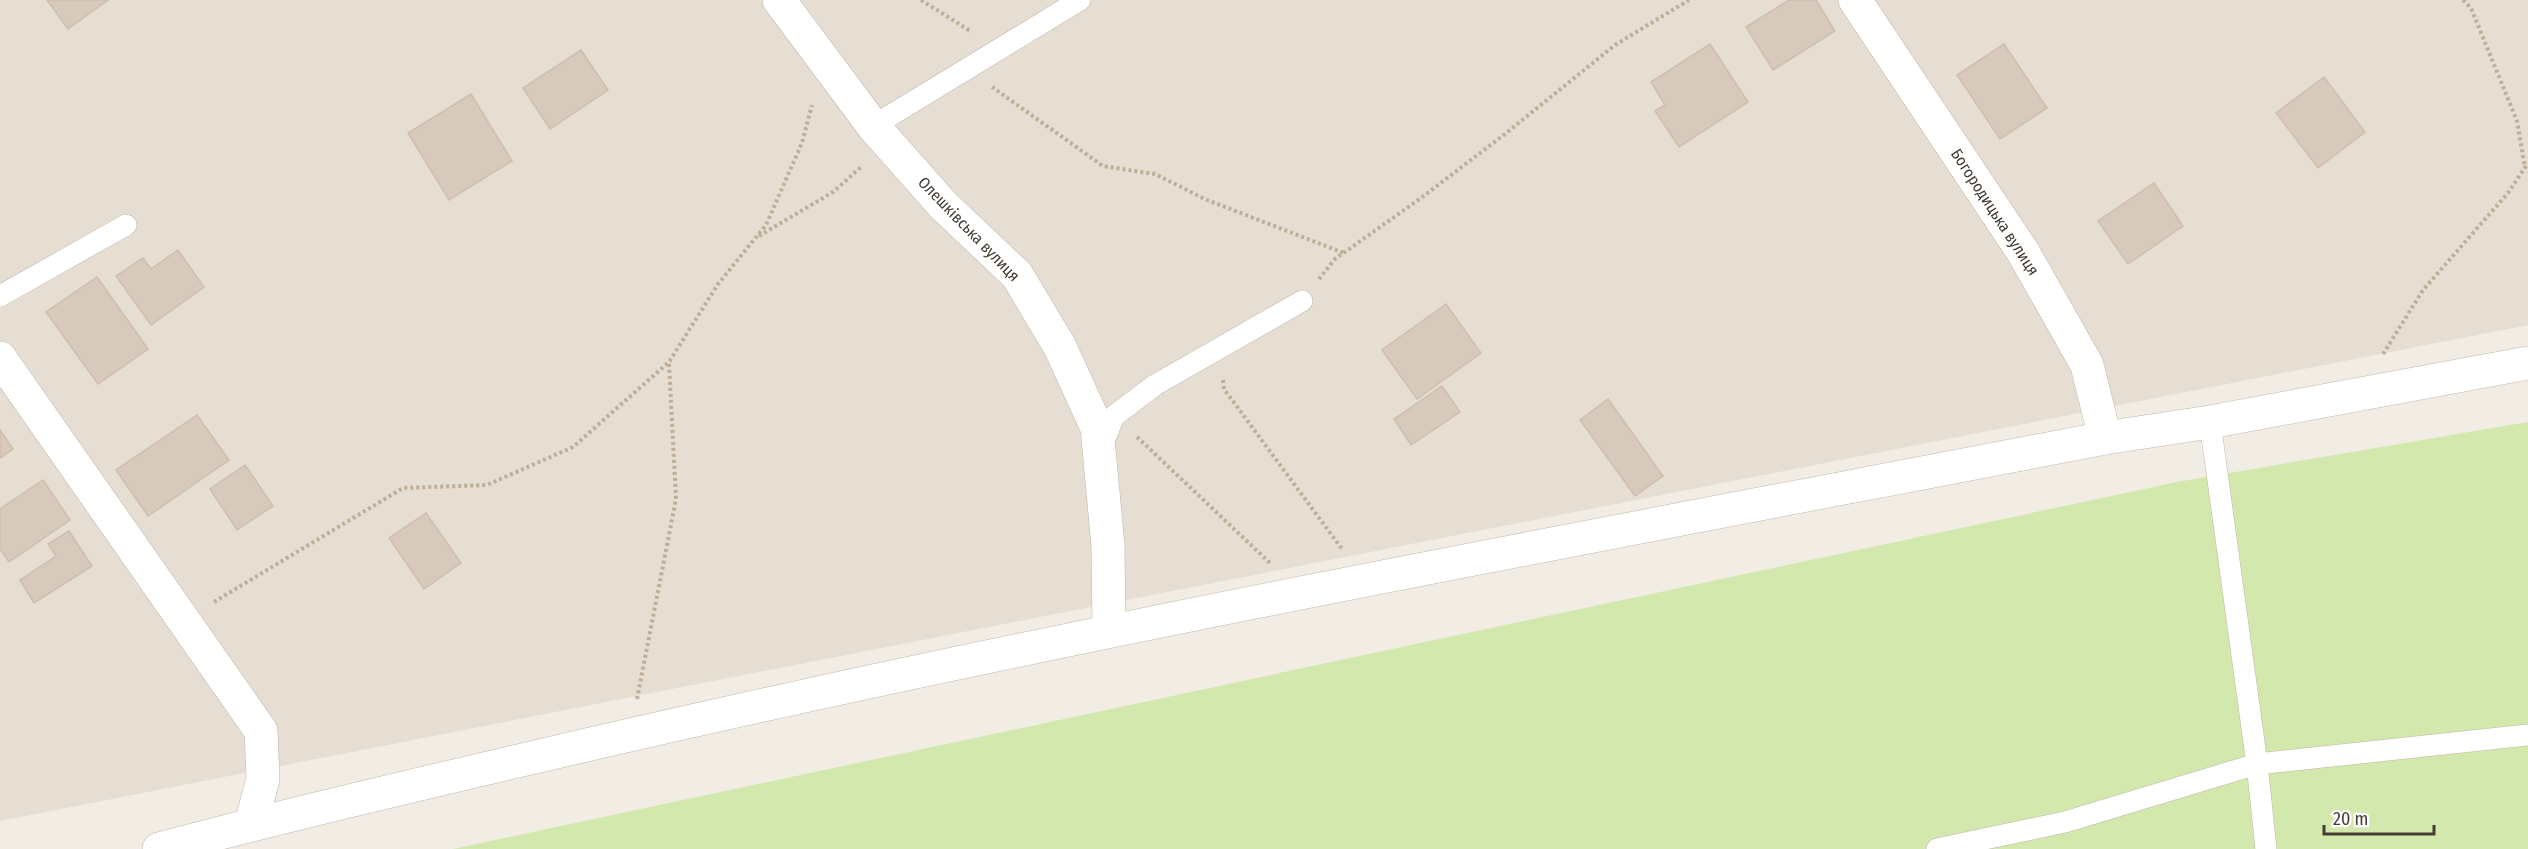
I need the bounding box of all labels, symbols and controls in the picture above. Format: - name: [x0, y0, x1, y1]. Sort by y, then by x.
- street label: Богородицька вулиця: [1947, 145, 2043, 279]
- street label: Олешківська вулиця: [914, 173, 1024, 285]
- scale bar: [2324, 798, 2434, 836]
- text: 20 m: [2333, 808, 2368, 830]

